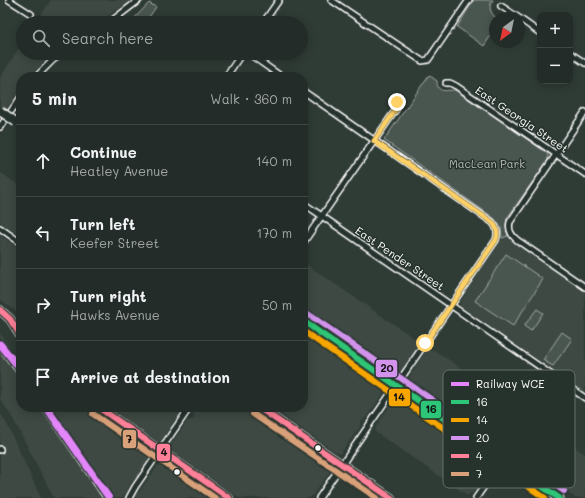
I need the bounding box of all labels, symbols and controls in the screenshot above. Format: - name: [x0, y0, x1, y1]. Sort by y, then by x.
- north arrow: [489, 12, 525, 48]
- map controls: [537, 12, 573, 84]
- button: +: [537, 12, 573, 48]
- search box: [16, 16, 308, 60]
- icon: search: [30, 27, 52, 49]
- text: Search here: [62, 28, 153, 48]
- button: −: [537, 48, 573, 84]
- street label: East Georgia Street: [473, 82, 572, 156]
- text: 5 min: [32, 87, 77, 109]
- text: Walk · 360 m: [210, 90, 292, 107]
- route end: [388, 93, 406, 111]
- text: Continue: [70, 142, 137, 162]
- icon: ahead: [32, 150, 54, 172]
- text: 140 m: [256, 152, 292, 169]
- park label: MacLean Park: [449, 156, 525, 171]
- text: Heatley Avenue: [70, 162, 168, 179]
- text: Turn left: [70, 214, 135, 234]
- icon: left: [32, 222, 54, 244]
- street label: East Pender Street: [353, 223, 448, 293]
- text: 170 m: [256, 224, 292, 241]
- text: Keefer Street: [70, 234, 159, 251]
- text: Turn right: [70, 286, 147, 306]
- icon: right: [32, 294, 54, 316]
- text: 50 m: [262, 296, 292, 313]
- text: Hawks Avenue: [70, 306, 160, 323]
- route start: [416, 334, 434, 352]
- line badge: 20: [375, 359, 398, 378]
- text: 20: [380, 360, 394, 375]
- icon: arrive: [32, 366, 54, 388]
- text: Arrive at destination: [70, 367, 230, 387]
- legend: [443, 370, 575, 488]
- text: Railway WCE: [476, 376, 545, 391]
- line badge: 14: [388, 388, 411, 407]
- text: 14: [393, 389, 405, 404]
- text: 16: [476, 394, 488, 409]
- line badge: 16: [420, 400, 442, 419]
- text: 16: [425, 401, 437, 416]
- text: 14: [476, 412, 488, 427]
- line badge: 7: [122, 429, 137, 449]
- text: 20: [476, 430, 489, 445]
- text: 7: [126, 431, 132, 446]
- line badge: 4: [156, 443, 171, 462]
- unlabelled marker: [313, 443, 323, 453]
- text: 4: [161, 444, 168, 459]
- text: 4: [476, 448, 483, 463]
- text: 7: [476, 466, 482, 481]
- unlabelled marker: [172, 467, 182, 477]

